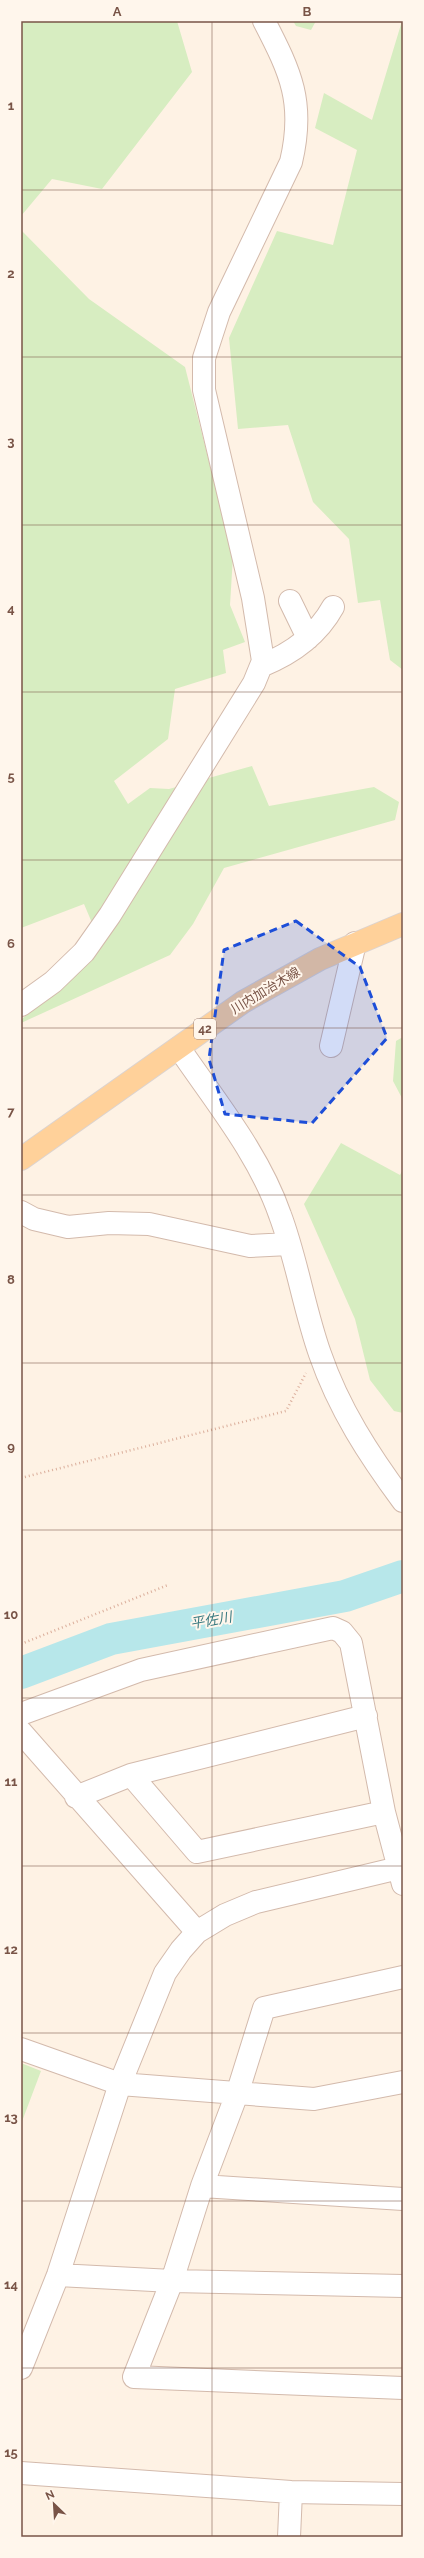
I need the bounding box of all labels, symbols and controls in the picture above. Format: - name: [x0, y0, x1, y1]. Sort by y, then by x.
- text: A: [113, 4, 122, 19]
- text: B: [303, 4, 312, 19]
- text: 1: [8, 98, 15, 113]
- text: 2: [7, 266, 15, 281]
- text: 3: [7, 434, 15, 449]
- text: 4: [7, 601, 15, 616]
- text: 5: [7, 769, 15, 784]
- text: 6: [7, 936, 15, 951]
- street label: 川内加治木線: [228, 964, 303, 1017]
- road number: 42: [194, 1019, 216, 1039]
- text: 7: [7, 1104, 15, 1119]
- text: 8: [7, 1272, 15, 1287]
- text: 9: [7, 1439, 15, 1454]
- text: 10: [4, 1607, 18, 1622]
- water label: 平佐川: [189, 1608, 235, 1632]
- text: 11: [5, 1774, 18, 1789]
- text: 12: [4, 1942, 18, 1957]
- text: 13: [4, 2110, 18, 2125]
- text: 14: [4, 2277, 18, 2292]
- text: 15: [4, 2445, 18, 2460]
- north arrow: [34, 2484, 74, 2524]
- text: N: [43, 2488, 57, 2503]

